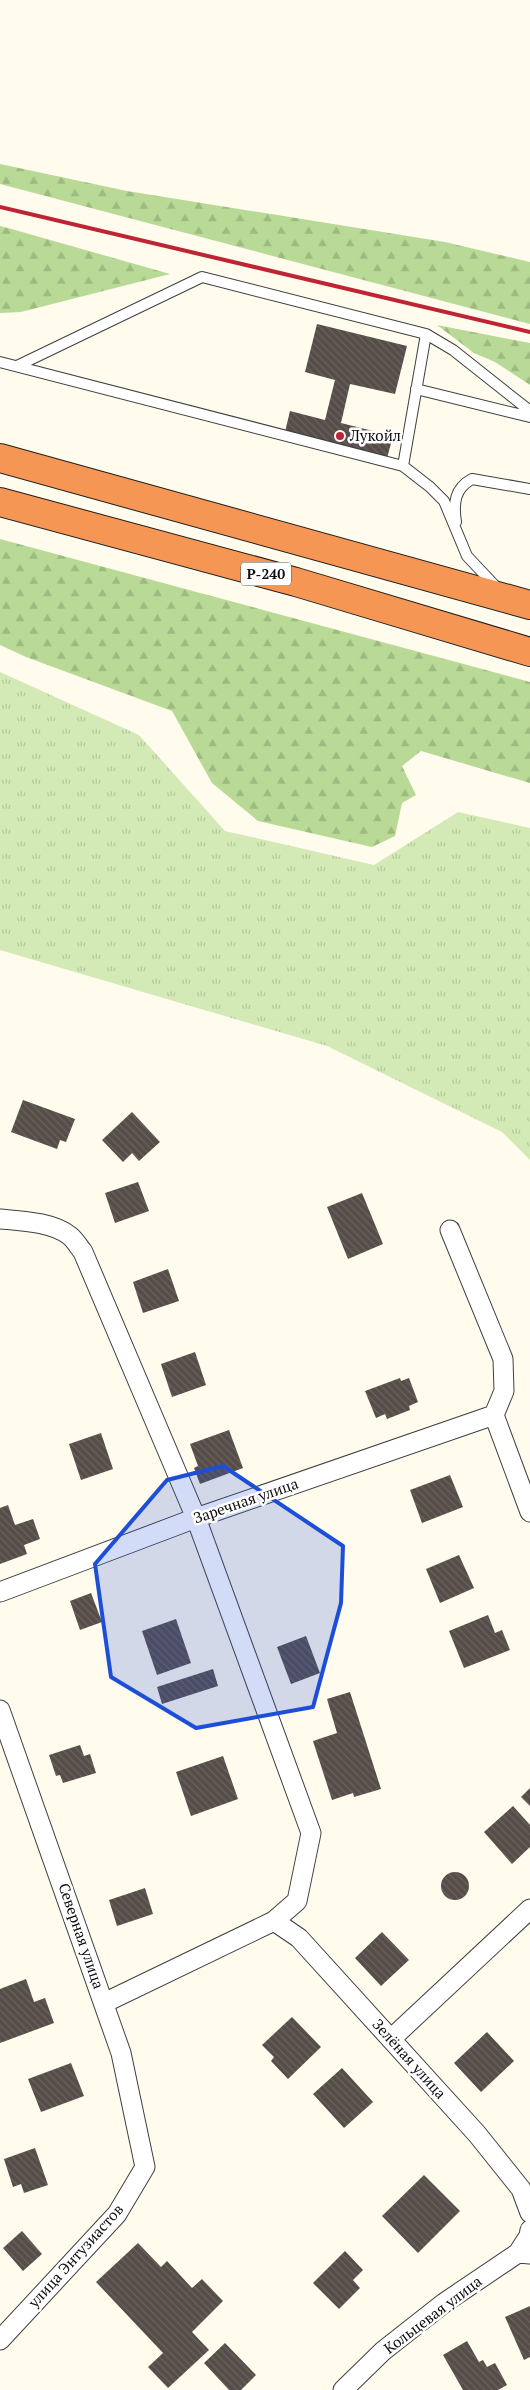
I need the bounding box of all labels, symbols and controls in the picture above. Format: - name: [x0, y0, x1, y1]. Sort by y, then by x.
- place label: Лукойл: [349, 425, 401, 445]
- marker: Лукойл: [334, 430, 346, 442]
- road number: Р-240: [241, 562, 291, 586]
- street label: Заречная улица: [191, 1473, 301, 1527]
- street label: Северная улица: [55, 1880, 110, 1992]
- street label: Зелёная улица: [369, 2014, 451, 2103]
- street label: улица Энтузиастов: [23, 2199, 127, 2312]
- street label: Кольцевая улица: [379, 2270, 486, 2358]

